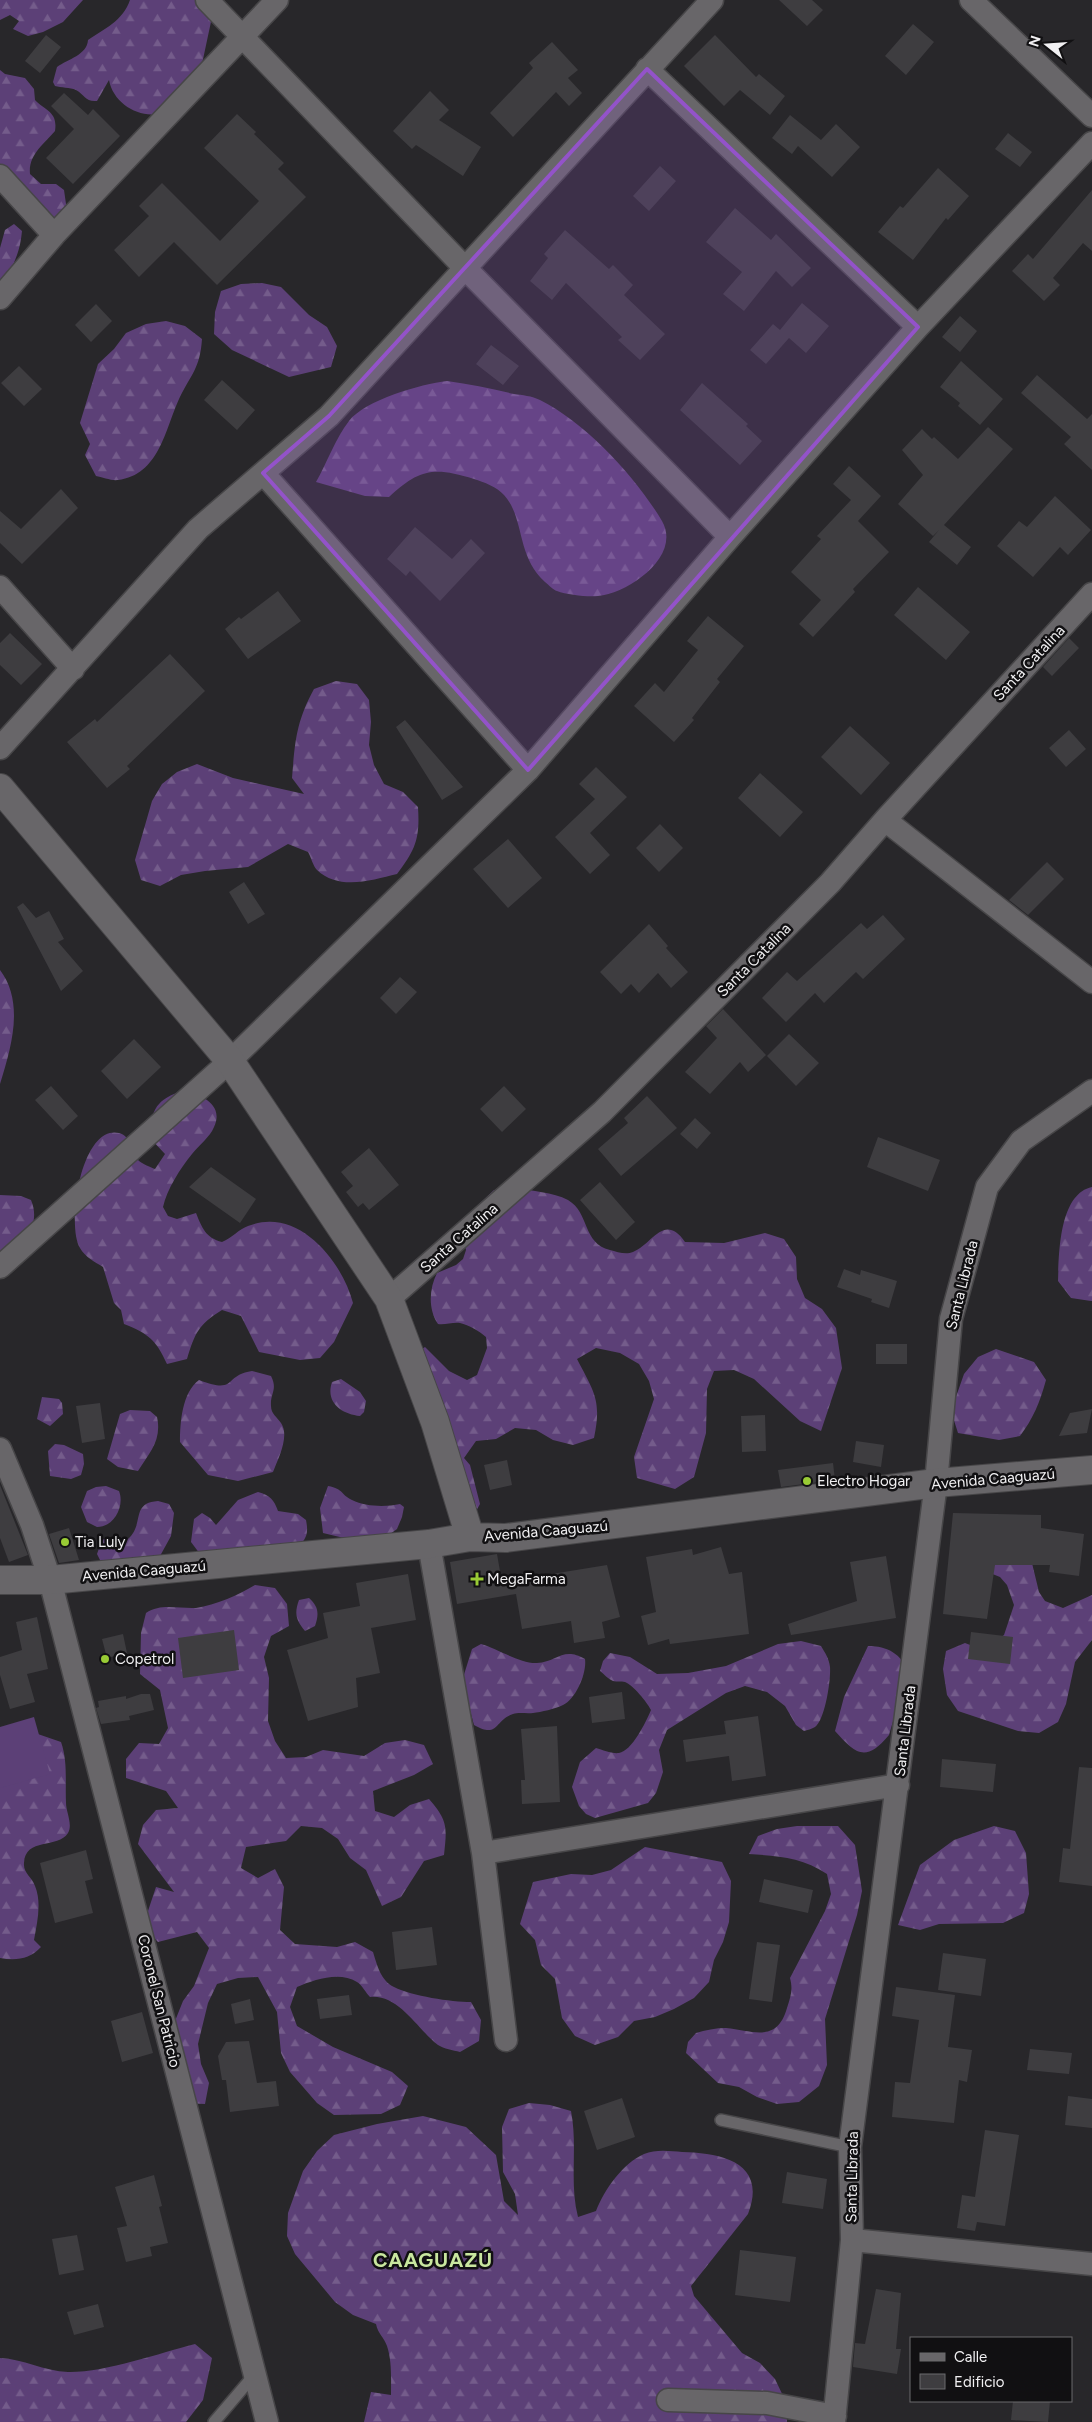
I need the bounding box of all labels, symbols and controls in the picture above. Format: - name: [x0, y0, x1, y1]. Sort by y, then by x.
- north arrow: [1022, 20, 1072, 70]
- text: N: [1025, 34, 1045, 49]
- street label: Santa Catalina: [989, 621, 1069, 705]
- street label: Santa Catalina: [713, 919, 795, 1001]
- street label: Santa Catalina: [417, 1199, 501, 1277]
- street label: Santa Librada: [942, 1238, 982, 1332]
- street label: Avenida Caaguazú: [930, 1465, 1056, 1493]
- place label: Electro Hogar: [817, 1472, 910, 1490]
- marker: Electro Hogar: [801, 1475, 813, 1487]
- street label: Avenida Caaguazú: [483, 1517, 609, 1545]
- place label: Tia Luly: [75, 1533, 126, 1551]
- marker: Tia Luly: [59, 1536, 71, 1548]
- street label: Avenida Caaguazú: [81, 1557, 207, 1585]
- place label: MegaFarma: [487, 1570, 566, 1588]
- marker: MegaFarma: [471, 1573, 483, 1585]
- place label: Copetrol: [115, 1650, 174, 1668]
- marker: Copetrol: [99, 1653, 111, 1665]
- street label: Santa Librada: [890, 1685, 920, 1777]
- street label: Coronel San Patricio: [134, 1933, 184, 2070]
- street label: Santa Librada: [842, 2131, 862, 2223]
- district label: CAAGUAZÚ: [373, 2248, 493, 2272]
- legend: [910, 2337, 1072, 2402]
- text: Calle: [954, 2348, 987, 2366]
- text: Edificio: [954, 2373, 1005, 2391]

